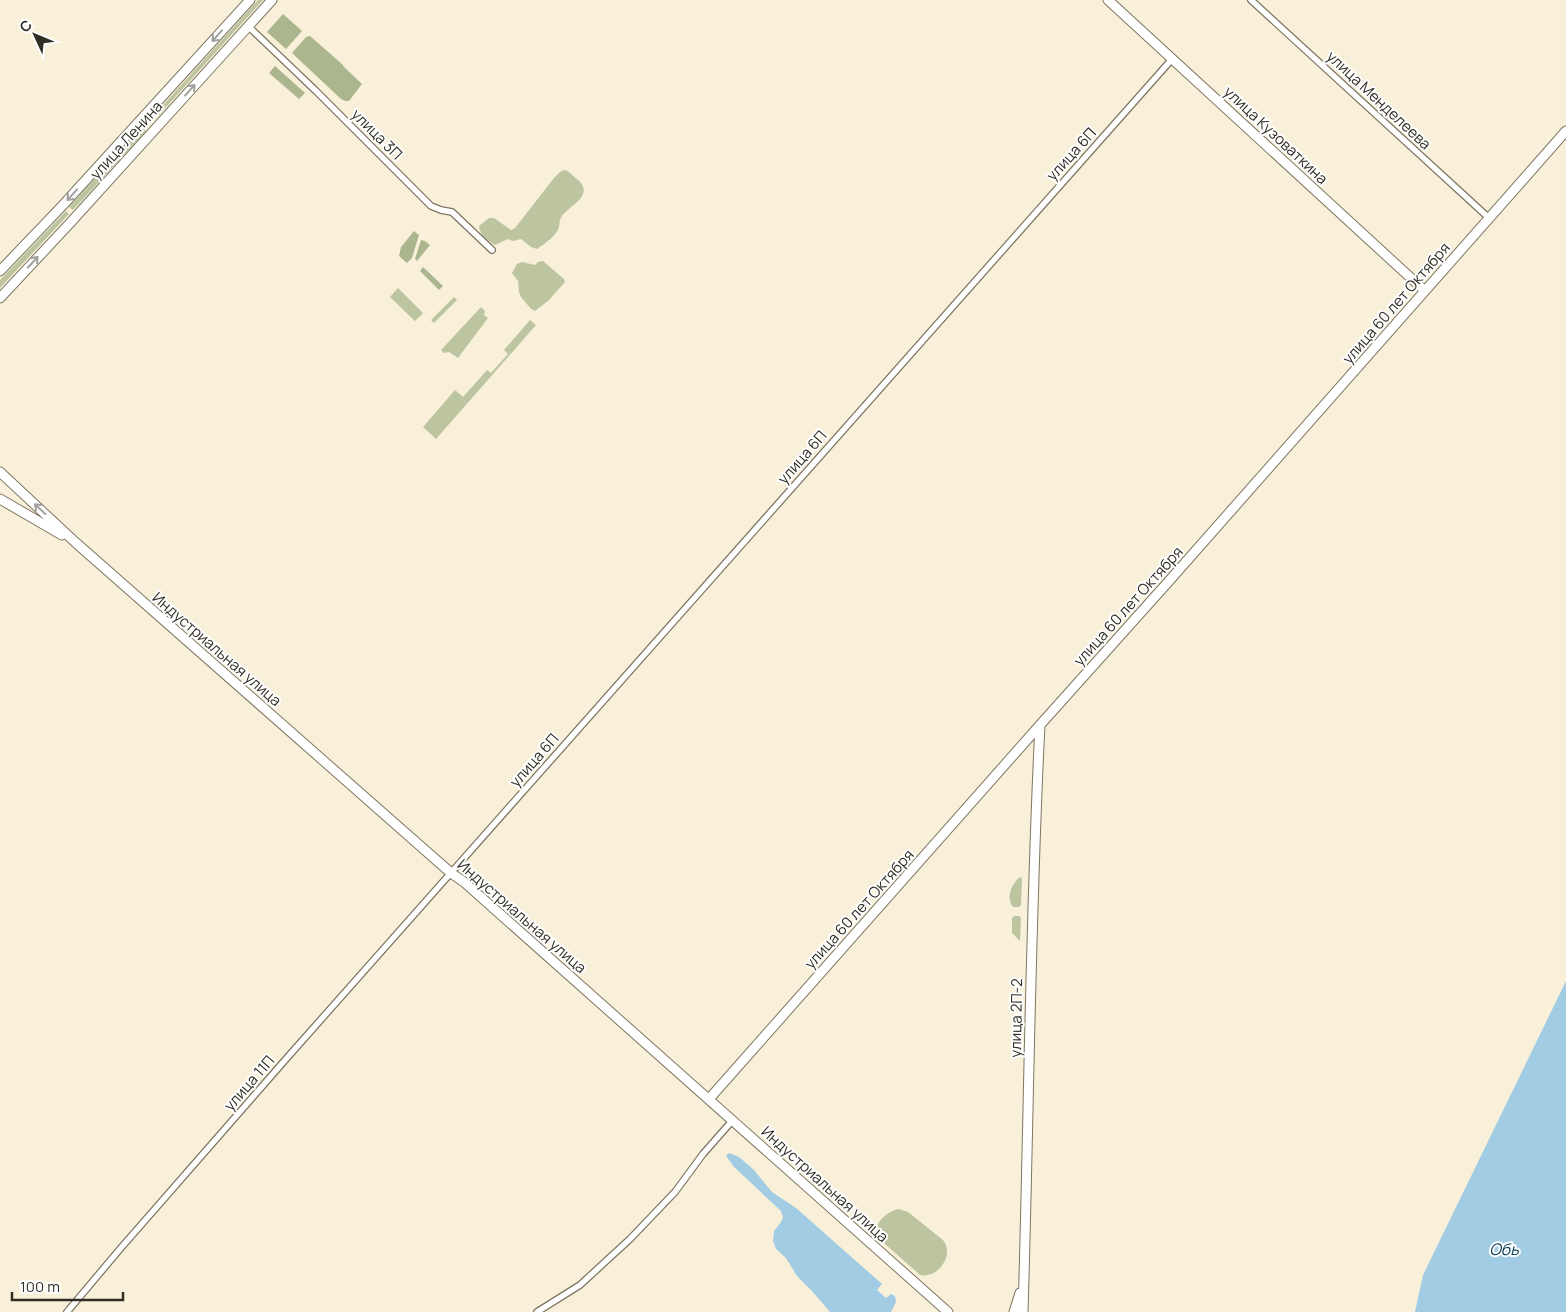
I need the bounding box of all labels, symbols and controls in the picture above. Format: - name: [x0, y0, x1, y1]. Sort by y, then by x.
- north arrow: [10, 10, 60, 60]
- text: С: [15, 15, 36, 36]
- one-way arrow: [211, 30, 223, 43]
- street label: улица Менделеева: [1322, 46, 1436, 154]
- street label: улица Кузоваткина: [1219, 81, 1333, 189]
- one-way arrow: [184, 84, 196, 97]
- street label: улица Ленина: [85, 96, 167, 184]
- street label: улица 3П: [347, 104, 407, 164]
- street label: улица 6П: [1041, 123, 1101, 185]
- one-way arrow: [67, 189, 78, 202]
- street label: улица 60 лет Октября: [1337, 238, 1455, 368]
- one-way arrow: [27, 256, 39, 268]
- street label: улица 6П: [773, 426, 831, 488]
- one-way arrow: [34, 503, 46, 515]
- street label: улица 60 лет Октября: [1068, 542, 1188, 670]
- street label: Индустриальная улица: [148, 587, 286, 711]
- street label: улица 6П: [505, 729, 563, 791]
- street label: улица 60 лет Октября: [799, 845, 919, 973]
- street label: Индустриальная улица: [453, 854, 591, 978]
- street label: улица 2П-2: [1005, 978, 1027, 1058]
- street label: улица 11П: [219, 1051, 279, 1115]
- street label: Индустриальная улица: [757, 1121, 893, 1247]
- water label: Обь: [1489, 1238, 1519, 1260]
- scale bar: [12, 1270, 124, 1302]
- text: 100 m: [20, 1276, 60, 1297]

